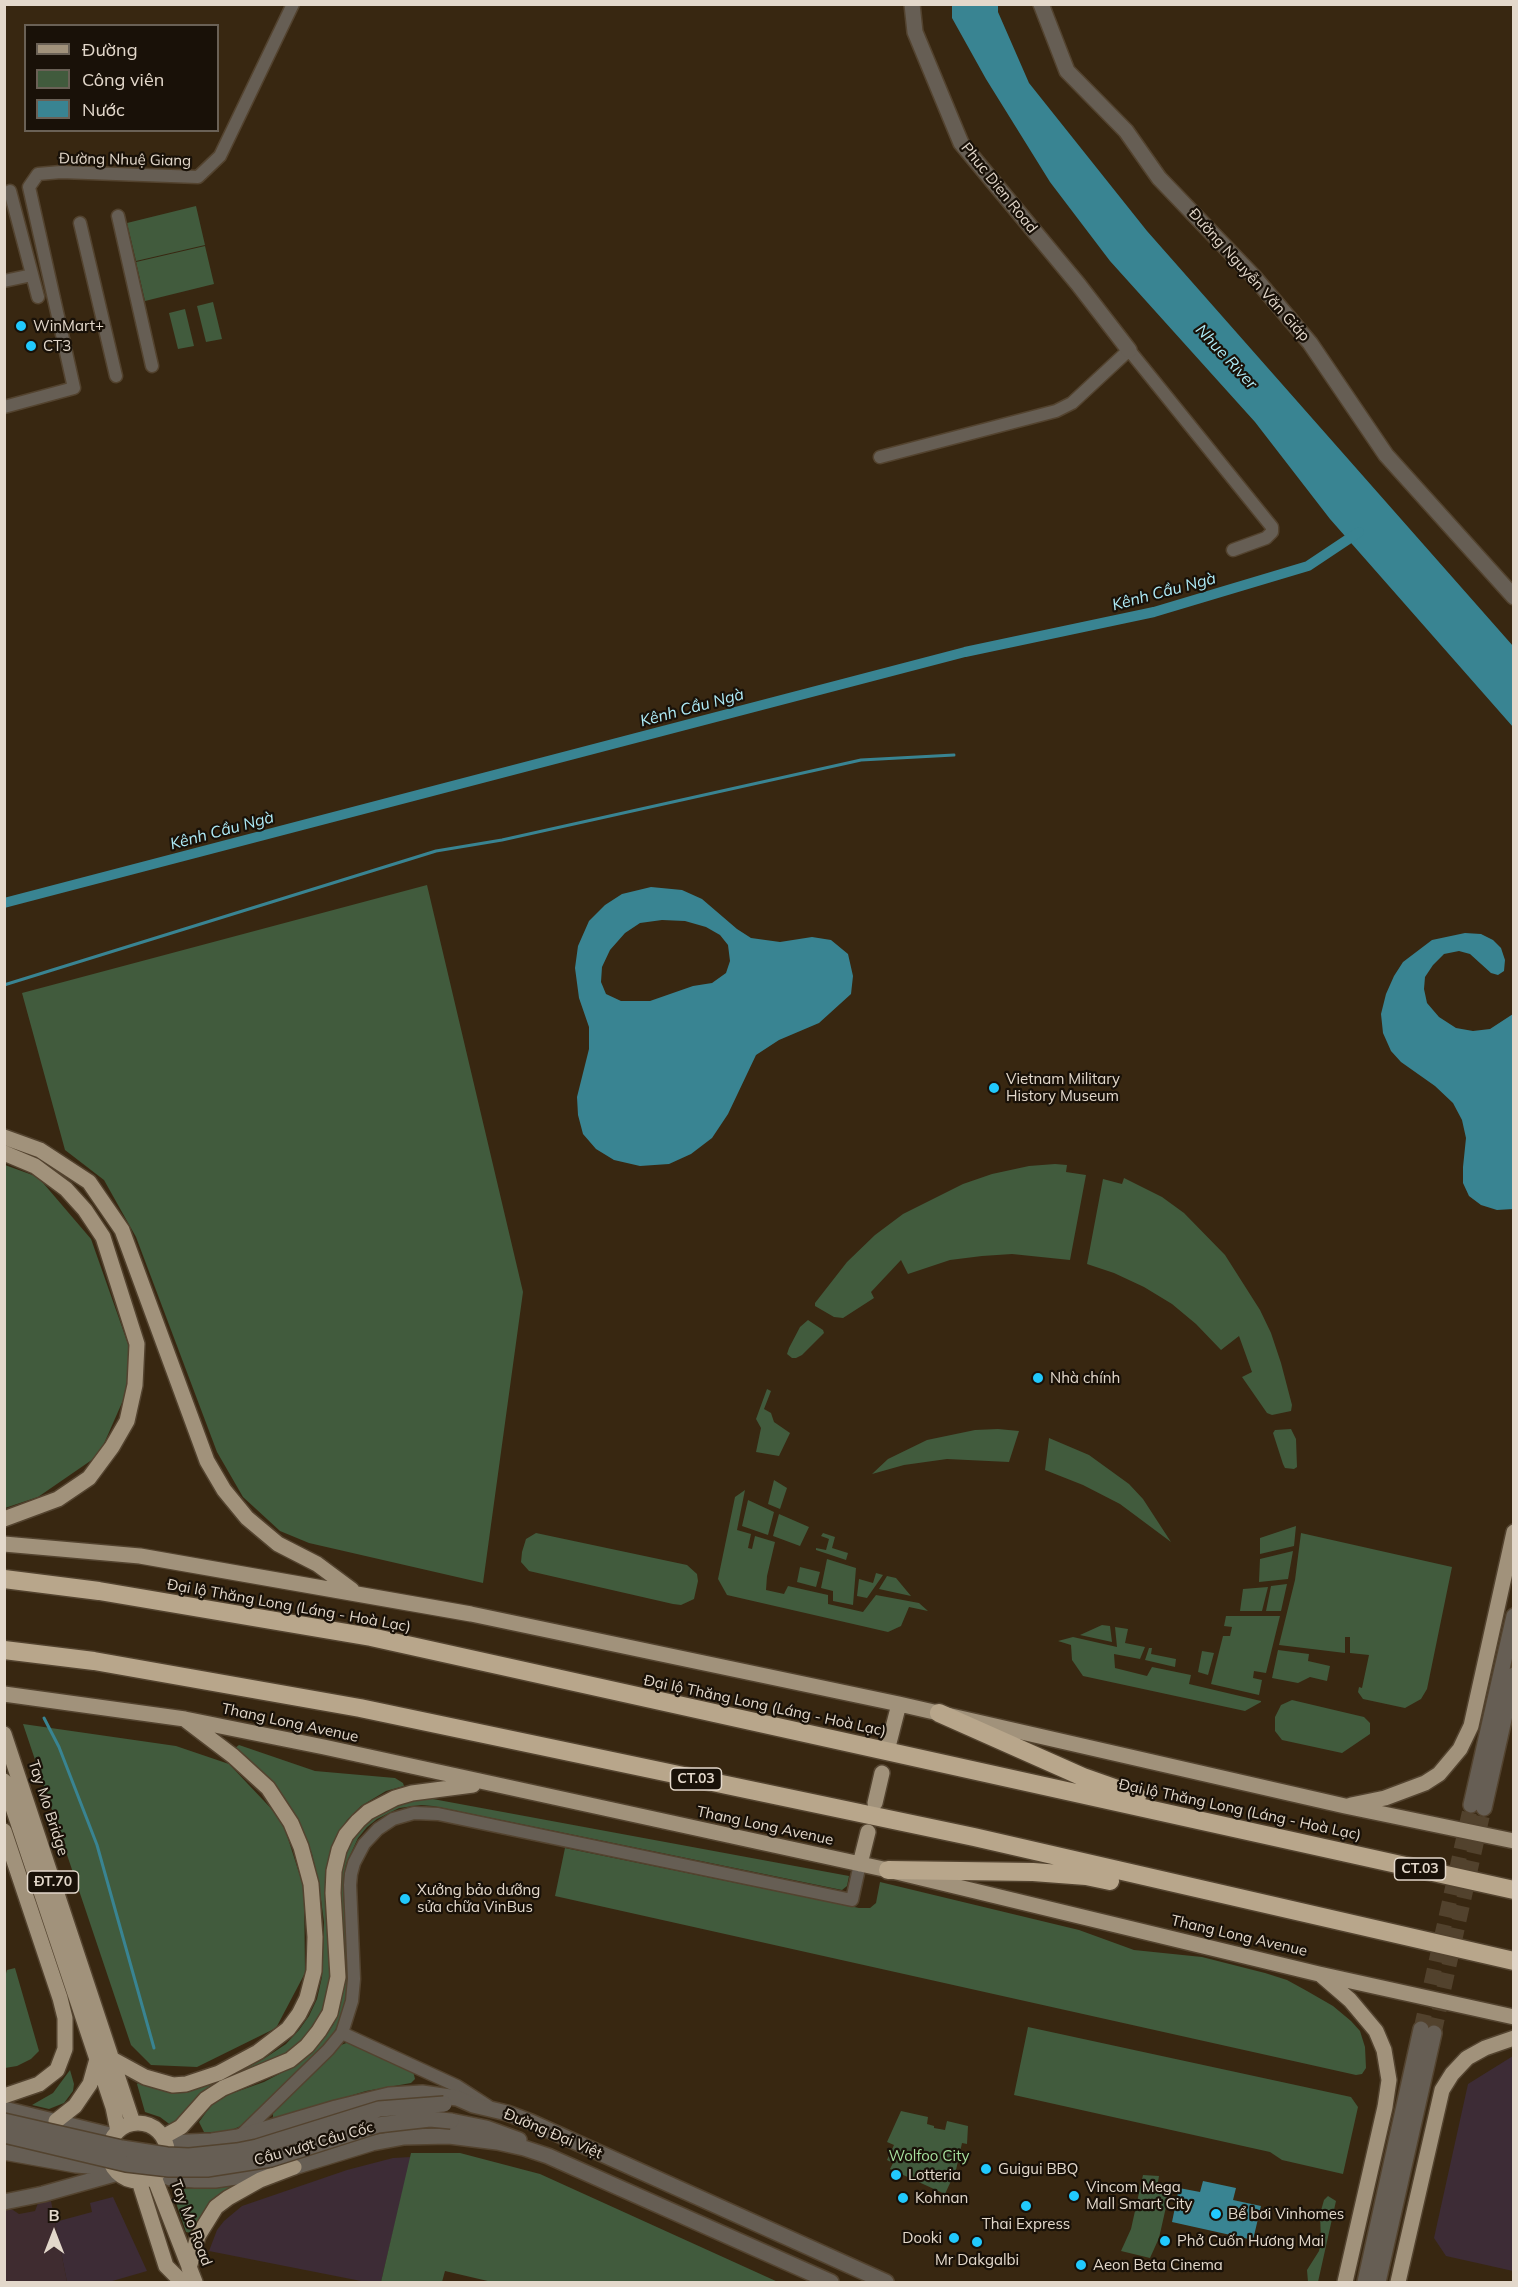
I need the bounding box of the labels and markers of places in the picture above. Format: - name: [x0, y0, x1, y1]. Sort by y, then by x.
- place label: WinMart+: [33, 317, 104, 335]
- marker: WinMart+: [14, 319, 28, 333]
- place label: CT3: [43, 337, 71, 355]
- marker: CT3: [24, 339, 38, 353]
- place label: Vietnam Military History Museum: [1006, 1070, 1120, 1105]
- marker: Vietnam Military History Museum: [987, 1081, 1001, 1095]
- place label: Nhà chính: [1050, 1369, 1120, 1387]
- marker: Nhà chính: [1031, 1371, 1045, 1385]
- place label: Xưởng bảo dưỡng sửa chữa VinBus: [417, 1881, 540, 1916]
- marker: Xưởng bảo dưỡng sửa chữa VinBus: [398, 1892, 412, 1906]
- place label: Guigui BBQ: [998, 2160, 1078, 2178]
- marker: Guigui BBQ: [979, 2162, 993, 2176]
- place label: Lotteria: [908, 2166, 961, 2184]
- marker: Lotteria: [889, 2168, 903, 2182]
- place label: Vincom Mega Mall Smart City: [1086, 2178, 1193, 2213]
- place label: Kohnan: [915, 2189, 968, 2207]
- marker: Vincom Mega Mall Smart City: [1067, 2189, 1081, 2203]
- marker: Kohnan: [896, 2191, 910, 2205]
- marker: Thai Express: [1019, 2199, 1033, 2213]
- place label: Bể bơi Vinhomes: [1228, 2205, 1344, 2223]
- marker: Bể bơi Vinhomes: [1209, 2207, 1223, 2221]
- place label: Thai Express: [982, 2215, 1070, 2233]
- place label: Dooki: [902, 2229, 942, 2247]
- marker: Dooki: [947, 2231, 961, 2245]
- place label: Phở Cuốn Hương Mai: [1177, 2232, 1324, 2250]
- marker: Phở Cuốn Hương Mai: [1158, 2234, 1172, 2248]
- marker: Mr Dakgalbi: [970, 2235, 984, 2249]
- place label: Mr Dakgalbi: [935, 2251, 1019, 2269]
- place label: Aeon Beta Cinema: [1093, 2256, 1223, 2274]
- marker: Aeon Beta Cinema: [1074, 2258, 1088, 2272]

